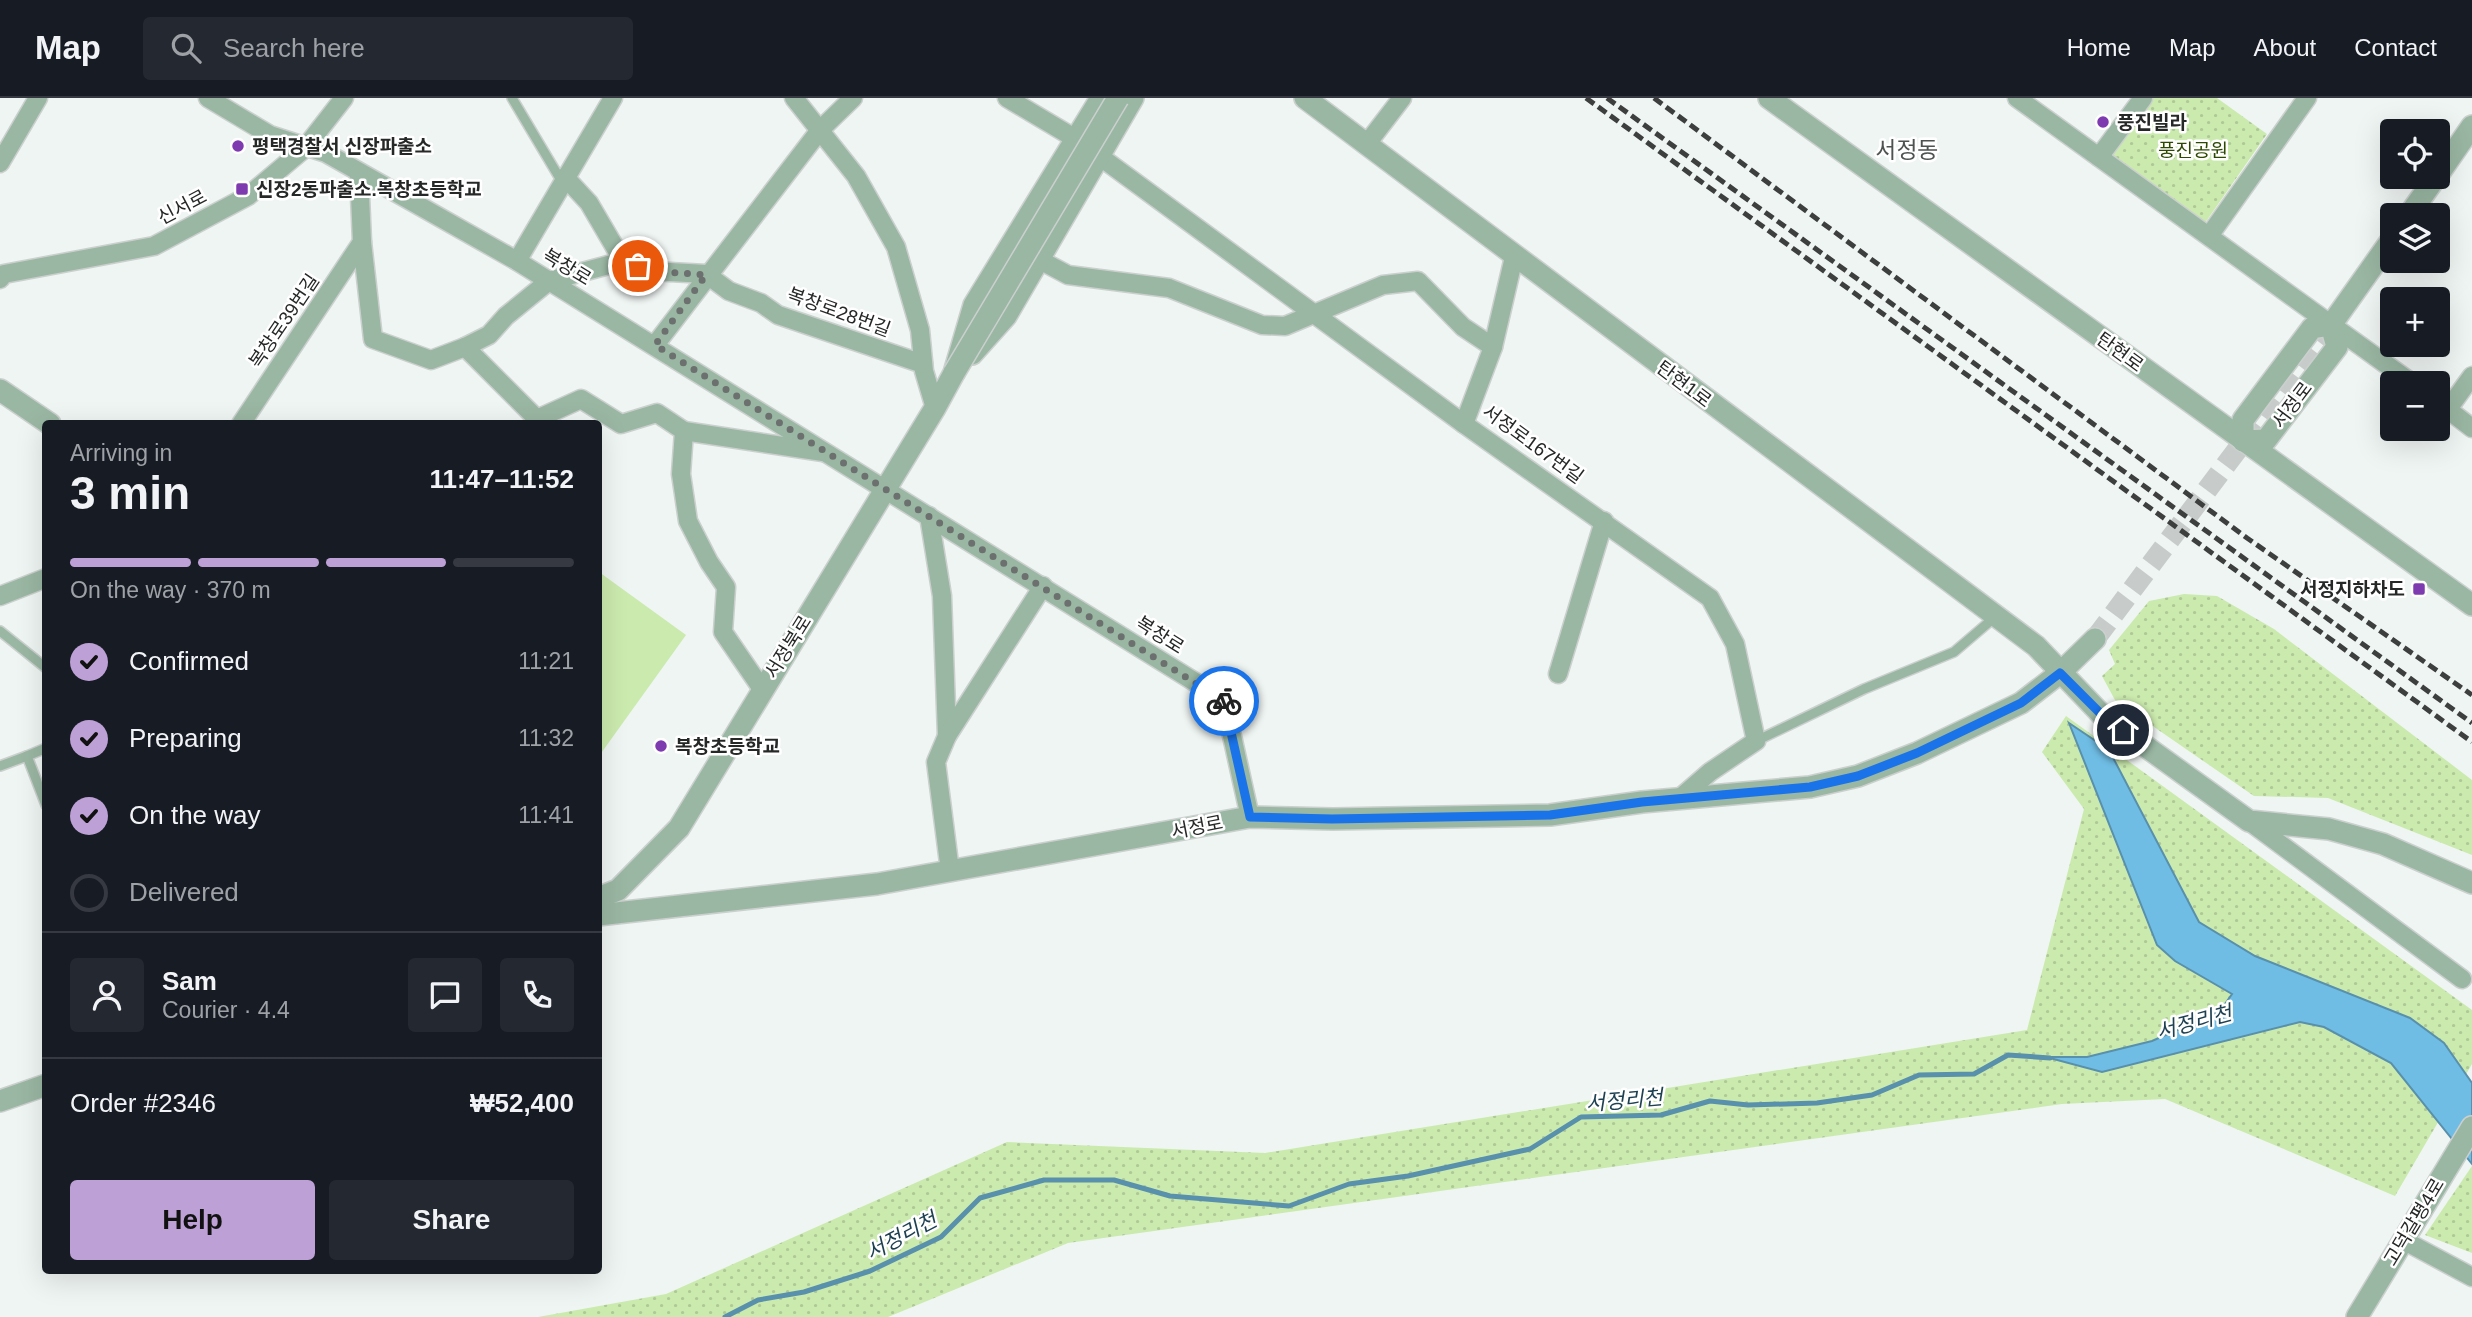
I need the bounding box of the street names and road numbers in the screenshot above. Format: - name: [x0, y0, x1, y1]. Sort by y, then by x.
- street label: 신서로: [154, 185, 210, 229]
- street label: 복창로: [539, 244, 595, 290]
- street label: 복창로39번길: [245, 270, 323, 372]
- street label: 복창로28번길: [784, 284, 894, 340]
- street label: 탄현로: [2093, 328, 2147, 376]
- street label: 탄현1로: [1653, 357, 1715, 411]
- street label: 서정로: [2268, 378, 2316, 432]
- street label: 서정로167번길: [1479, 400, 1587, 488]
- street label: 서정북로: [761, 612, 815, 682]
- street label: 복창로: [1132, 612, 1188, 658]
- street label: 서정로: [1169, 812, 1225, 842]
- street label: 고덕갈평4로: [2380, 1175, 2448, 1269]

